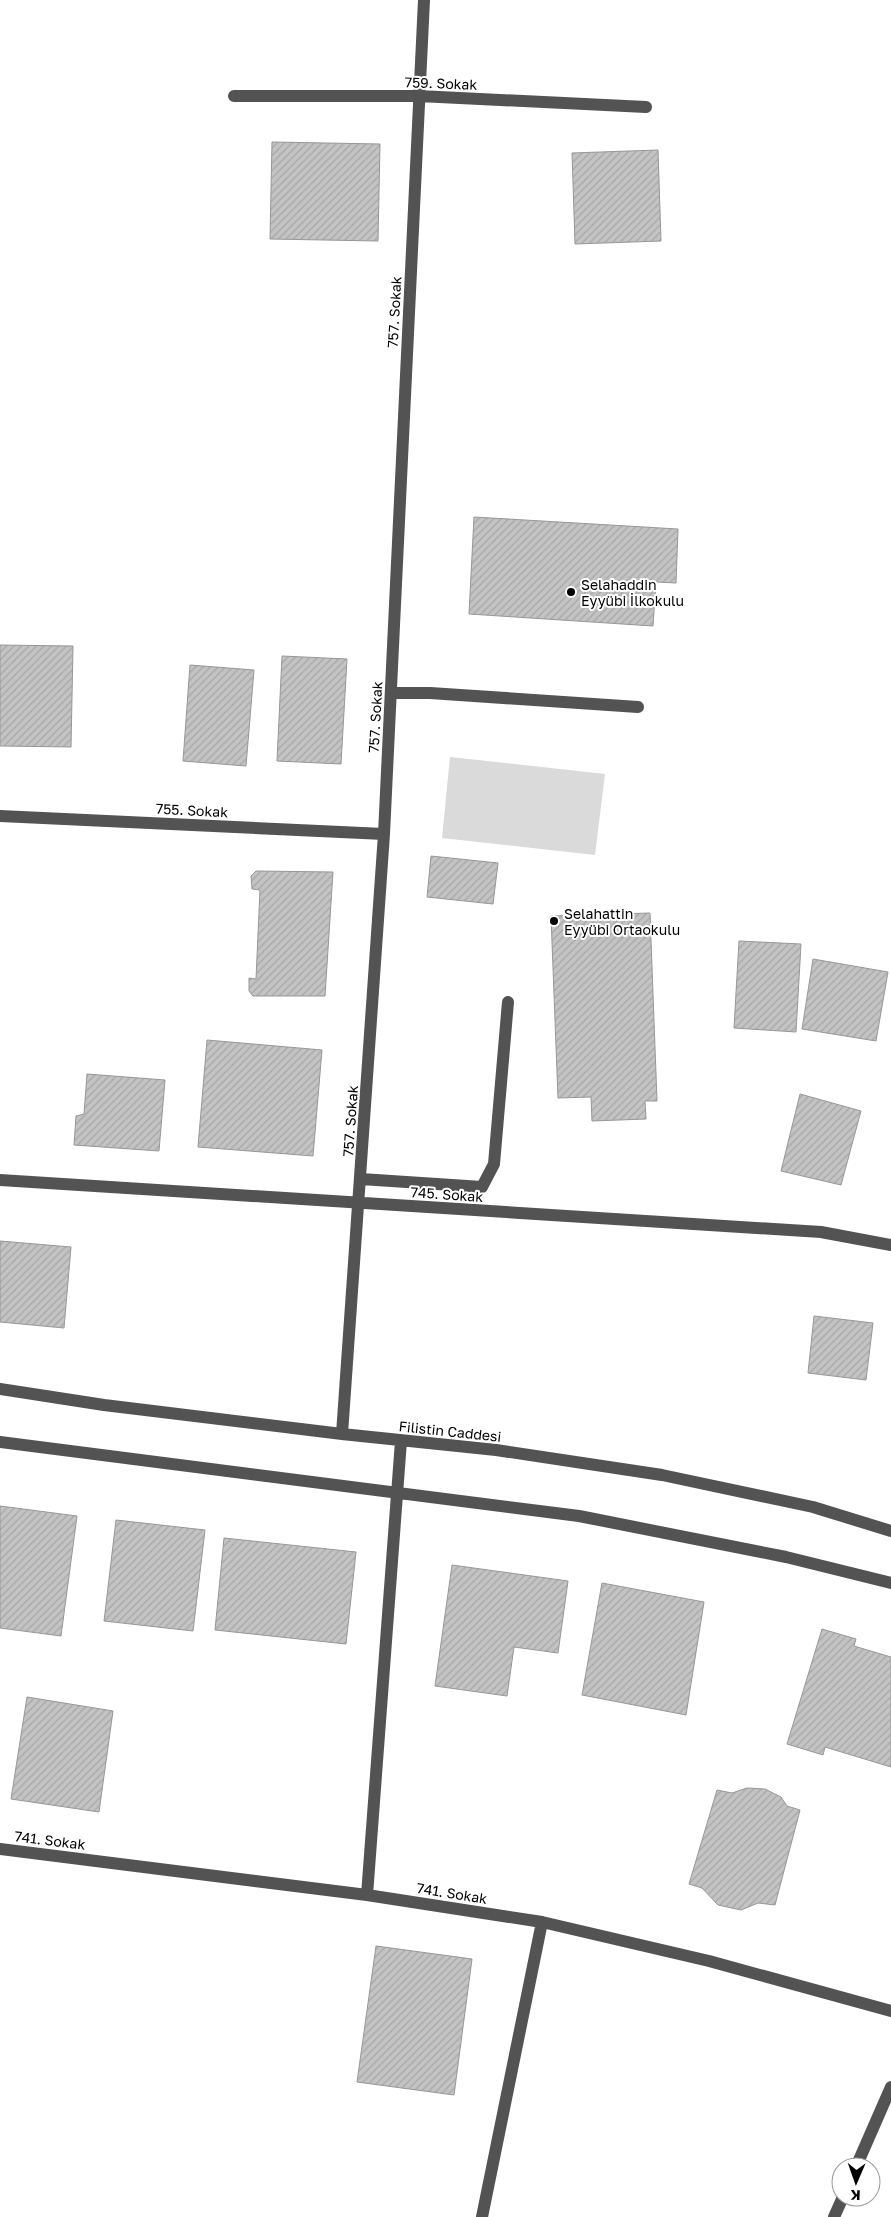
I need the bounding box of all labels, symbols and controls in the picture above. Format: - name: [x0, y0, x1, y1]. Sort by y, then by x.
- street label: 759. Sokak: [404, 73, 478, 93]
- street label: 757. Sokak: [384, 276, 404, 348]
- place label: Selahaddin Eyyübi İlkokulu: [581, 576, 684, 609]
- marker: Selahaddin Eyyübi İlkokulu: [565, 586, 577, 598]
- street label: 757. Sokak: [365, 681, 385, 753]
- street label: 755. Sokak: [155, 800, 229, 820]
- place label: Selahattin Eyyübi Ortaokulu: [564, 905, 680, 938]
- marker: Selahattin Eyyübi Ortaokulu: [548, 915, 560, 927]
- street label: 757. Sokak: [339, 1085, 361, 1157]
- street label: 745. Sokak: [410, 1183, 484, 1205]
- street label: Filistin Caddesi: [398, 1417, 502, 1445]
- street label: 741. Sokak: [14, 1827, 87, 1853]
- street label: 741. Sokak: [415, 1879, 489, 1907]
- north arrow: [831, 2157, 881, 2207]
- text: K: [850, 2187, 861, 2204]

